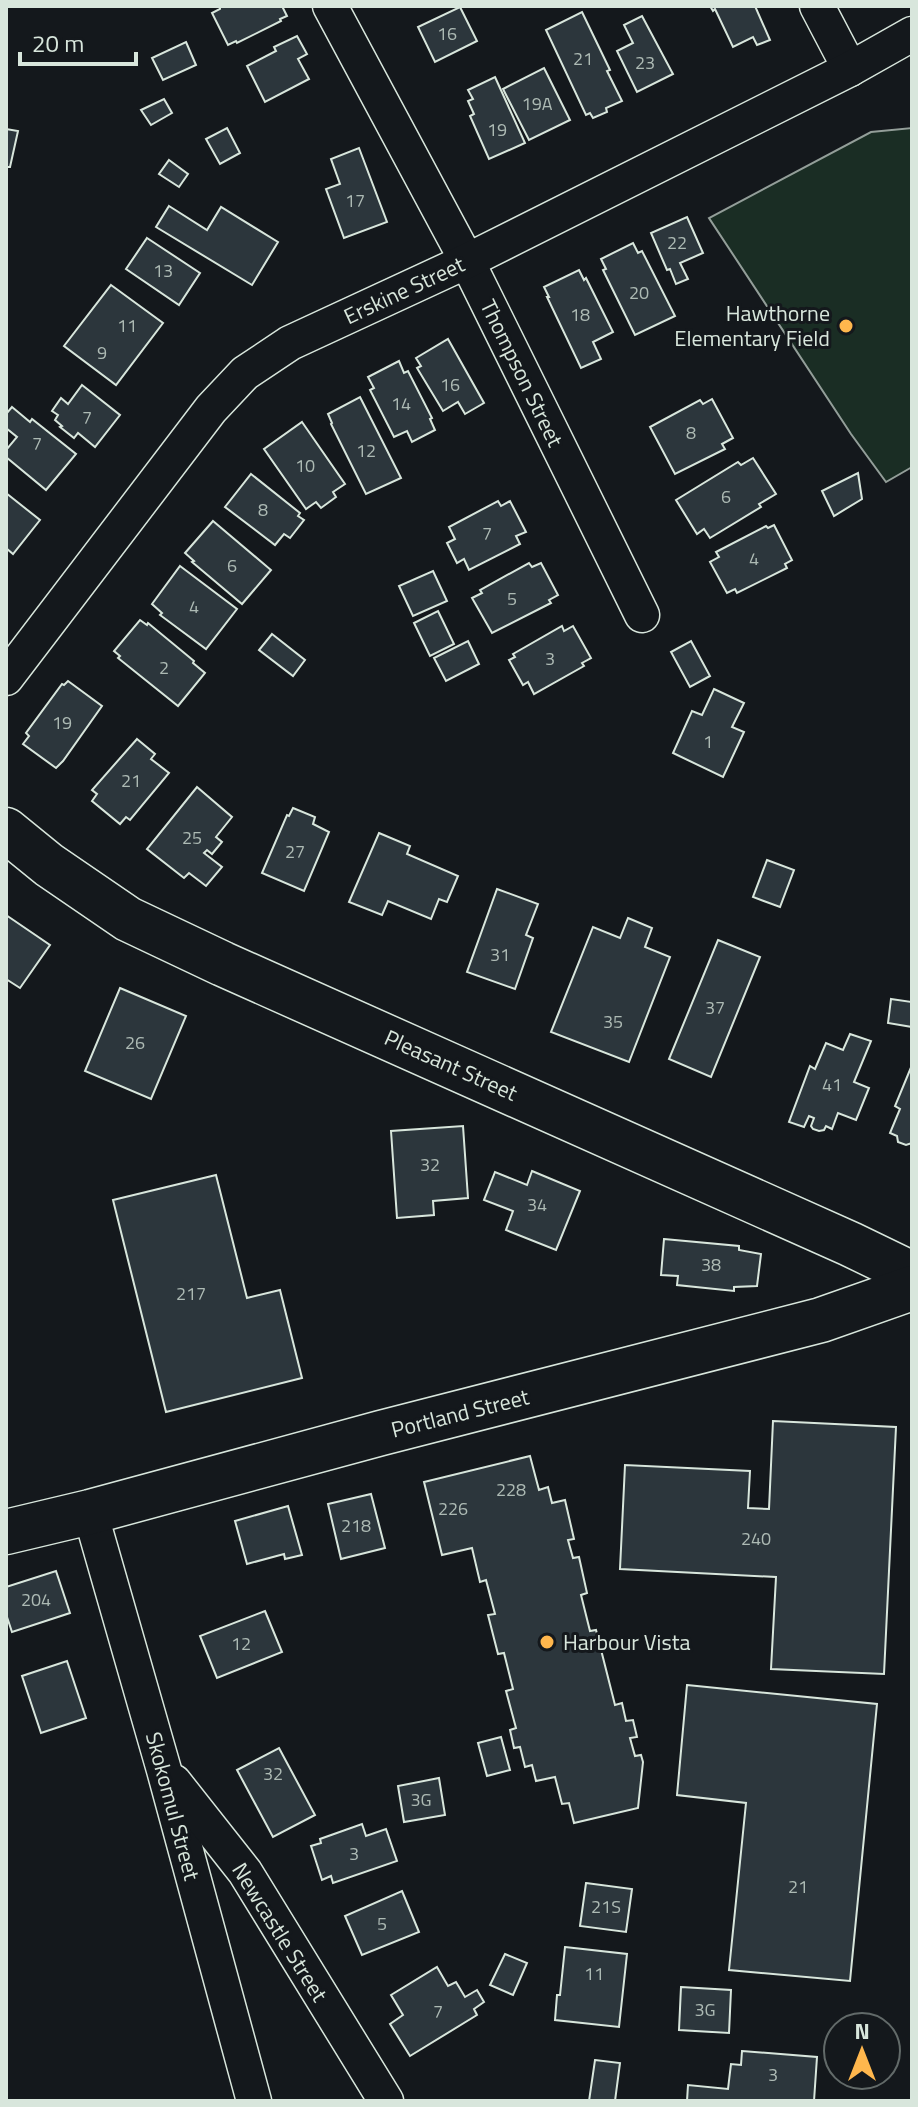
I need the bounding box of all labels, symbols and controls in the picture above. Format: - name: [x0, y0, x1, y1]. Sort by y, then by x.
- scale bar: [20, 16, 136, 66]
- house number: 16: [437, 20, 457, 47]
- text: 20 m: [32, 25, 84, 61]
- house number: 21: [573, 45, 593, 72]
- house number: 23: [635, 49, 655, 76]
- house number: 19A: [522, 90, 553, 117]
- house number: 19: [487, 116, 507, 143]
- house number: 17: [345, 187, 365, 214]
- house number: 22: [667, 229, 687, 256]
- street label: Erskine Street: [338, 247, 470, 333]
- house number: 13: [153, 257, 173, 284]
- house number: 20: [629, 279, 649, 306]
- street label: Thompson Street: [472, 294, 573, 453]
- place label: Hawthorne Elementary Field: [674, 296, 830, 355]
- house number: 18: [570, 301, 590, 328]
- house number: 11: [117, 312, 137, 339]
- marker: Hawthorne Elementary Field: [837, 317, 855, 335]
- house number: 9: [97, 339, 107, 366]
- house number: 16: [440, 371, 460, 398]
- house number: 14: [391, 390, 411, 417]
- house number: 7: [82, 404, 92, 431]
- house number: 8: [686, 419, 696, 446]
- house number: 7: [32, 430, 42, 457]
- house number: 12: [356, 437, 376, 464]
- house number: 10: [295, 452, 315, 479]
- house number: 6: [721, 483, 731, 510]
- house number: 8: [258, 496, 268, 523]
- house number: 7: [482, 520, 492, 547]
- house number: 4: [749, 545, 759, 572]
- house number: 6: [227, 552, 237, 579]
- house number: 5: [507, 585, 517, 612]
- house number: 4: [189, 593, 199, 620]
- house number: 3: [545, 645, 555, 672]
- house number: 2: [159, 654, 169, 681]
- house number: 19: [52, 709, 72, 736]
- house number: 1: [703, 728, 713, 755]
- house number: 21: [121, 767, 141, 794]
- house number: 25: [182, 824, 202, 851]
- house number: 27: [285, 838, 305, 865]
- house number: 31: [490, 941, 510, 968]
- house number: 37: [705, 994, 725, 1021]
- house number: 35: [603, 1008, 623, 1035]
- street label: Pleasant Street: [379, 1020, 523, 1110]
- house number: 26: [125, 1029, 145, 1056]
- house number: 41: [822, 1071, 842, 1098]
- house number: 32: [420, 1151, 440, 1178]
- house number: 34: [527, 1191, 547, 1218]
- house number: 38: [701, 1251, 721, 1278]
- house number: 217: [176, 1280, 206, 1307]
- street label: Portland Street: [387, 1379, 533, 1447]
- house number: 228: [496, 1476, 526, 1503]
- house number: 226: [438, 1495, 468, 1522]
- house number: 218: [341, 1512, 371, 1539]
- house number: 240: [741, 1525, 771, 1552]
- house number: 204: [21, 1586, 51, 1613]
- place label: Harbour Vista: [563, 1625, 690, 1659]
- house number: 12: [231, 1630, 251, 1657]
- marker: Harbour Vista: [538, 1633, 556, 1651]
- street label: Skokomul Street: [137, 1728, 209, 1884]
- house number: 32: [263, 1760, 283, 1787]
- house number: 3G: [410, 1786, 432, 1813]
- house number: 3: [349, 1840, 359, 1867]
- street label: Newcastle Street: [224, 1856, 337, 2009]
- house number: 21: [788, 1873, 808, 1900]
- house number: 21S: [591, 1893, 621, 1920]
- house number: 5: [377, 1910, 387, 1937]
- house number: 11: [584, 1960, 604, 1987]
- house number: 3G: [694, 1996, 716, 2023]
- house number: 7: [433, 1998, 443, 2025]
- north arrow: [822, 2011, 902, 2091]
- text: N: [854, 2014, 870, 2048]
- house number: 3: [768, 2061, 778, 2088]

